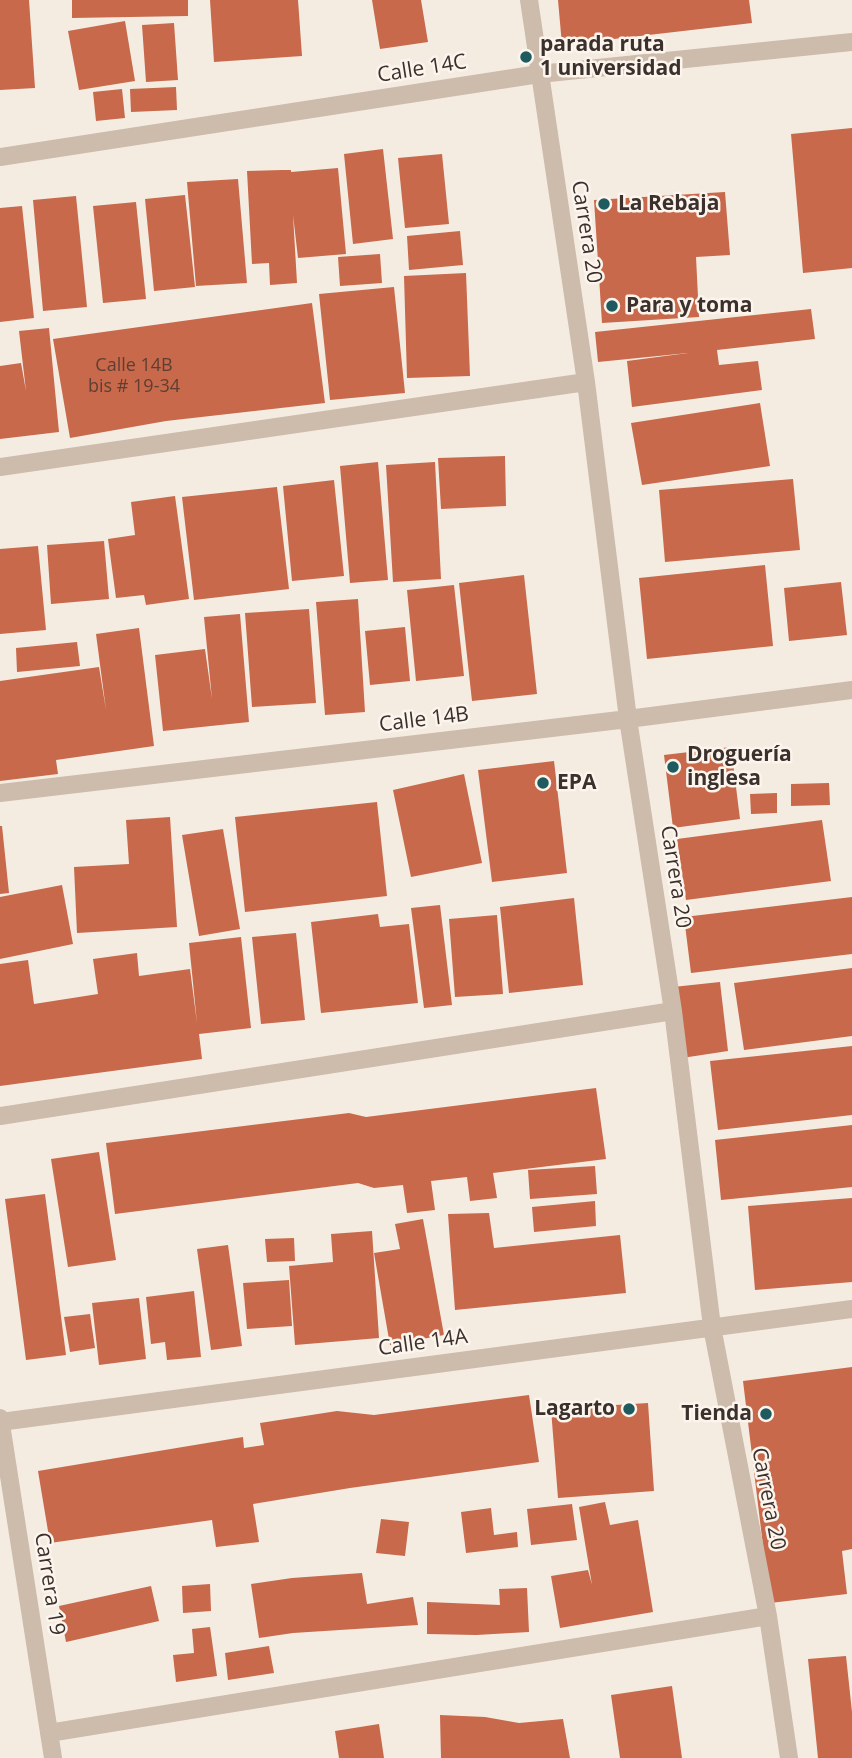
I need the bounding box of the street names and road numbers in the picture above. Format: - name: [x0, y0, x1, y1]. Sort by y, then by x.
- street label: Calle 14C: [376, 50, 468, 88]
- street label: Carrera 20: [565, 179, 607, 285]
- street label: Calle 14B: [378, 702, 470, 738]
- street label: Carrera 20: [654, 824, 696, 930]
- street label: Calle 14A: [377, 1324, 469, 1362]
- street label: Carrera 20: [746, 1446, 790, 1552]
- street label: Carrera 19: [28, 1531, 70, 1637]

